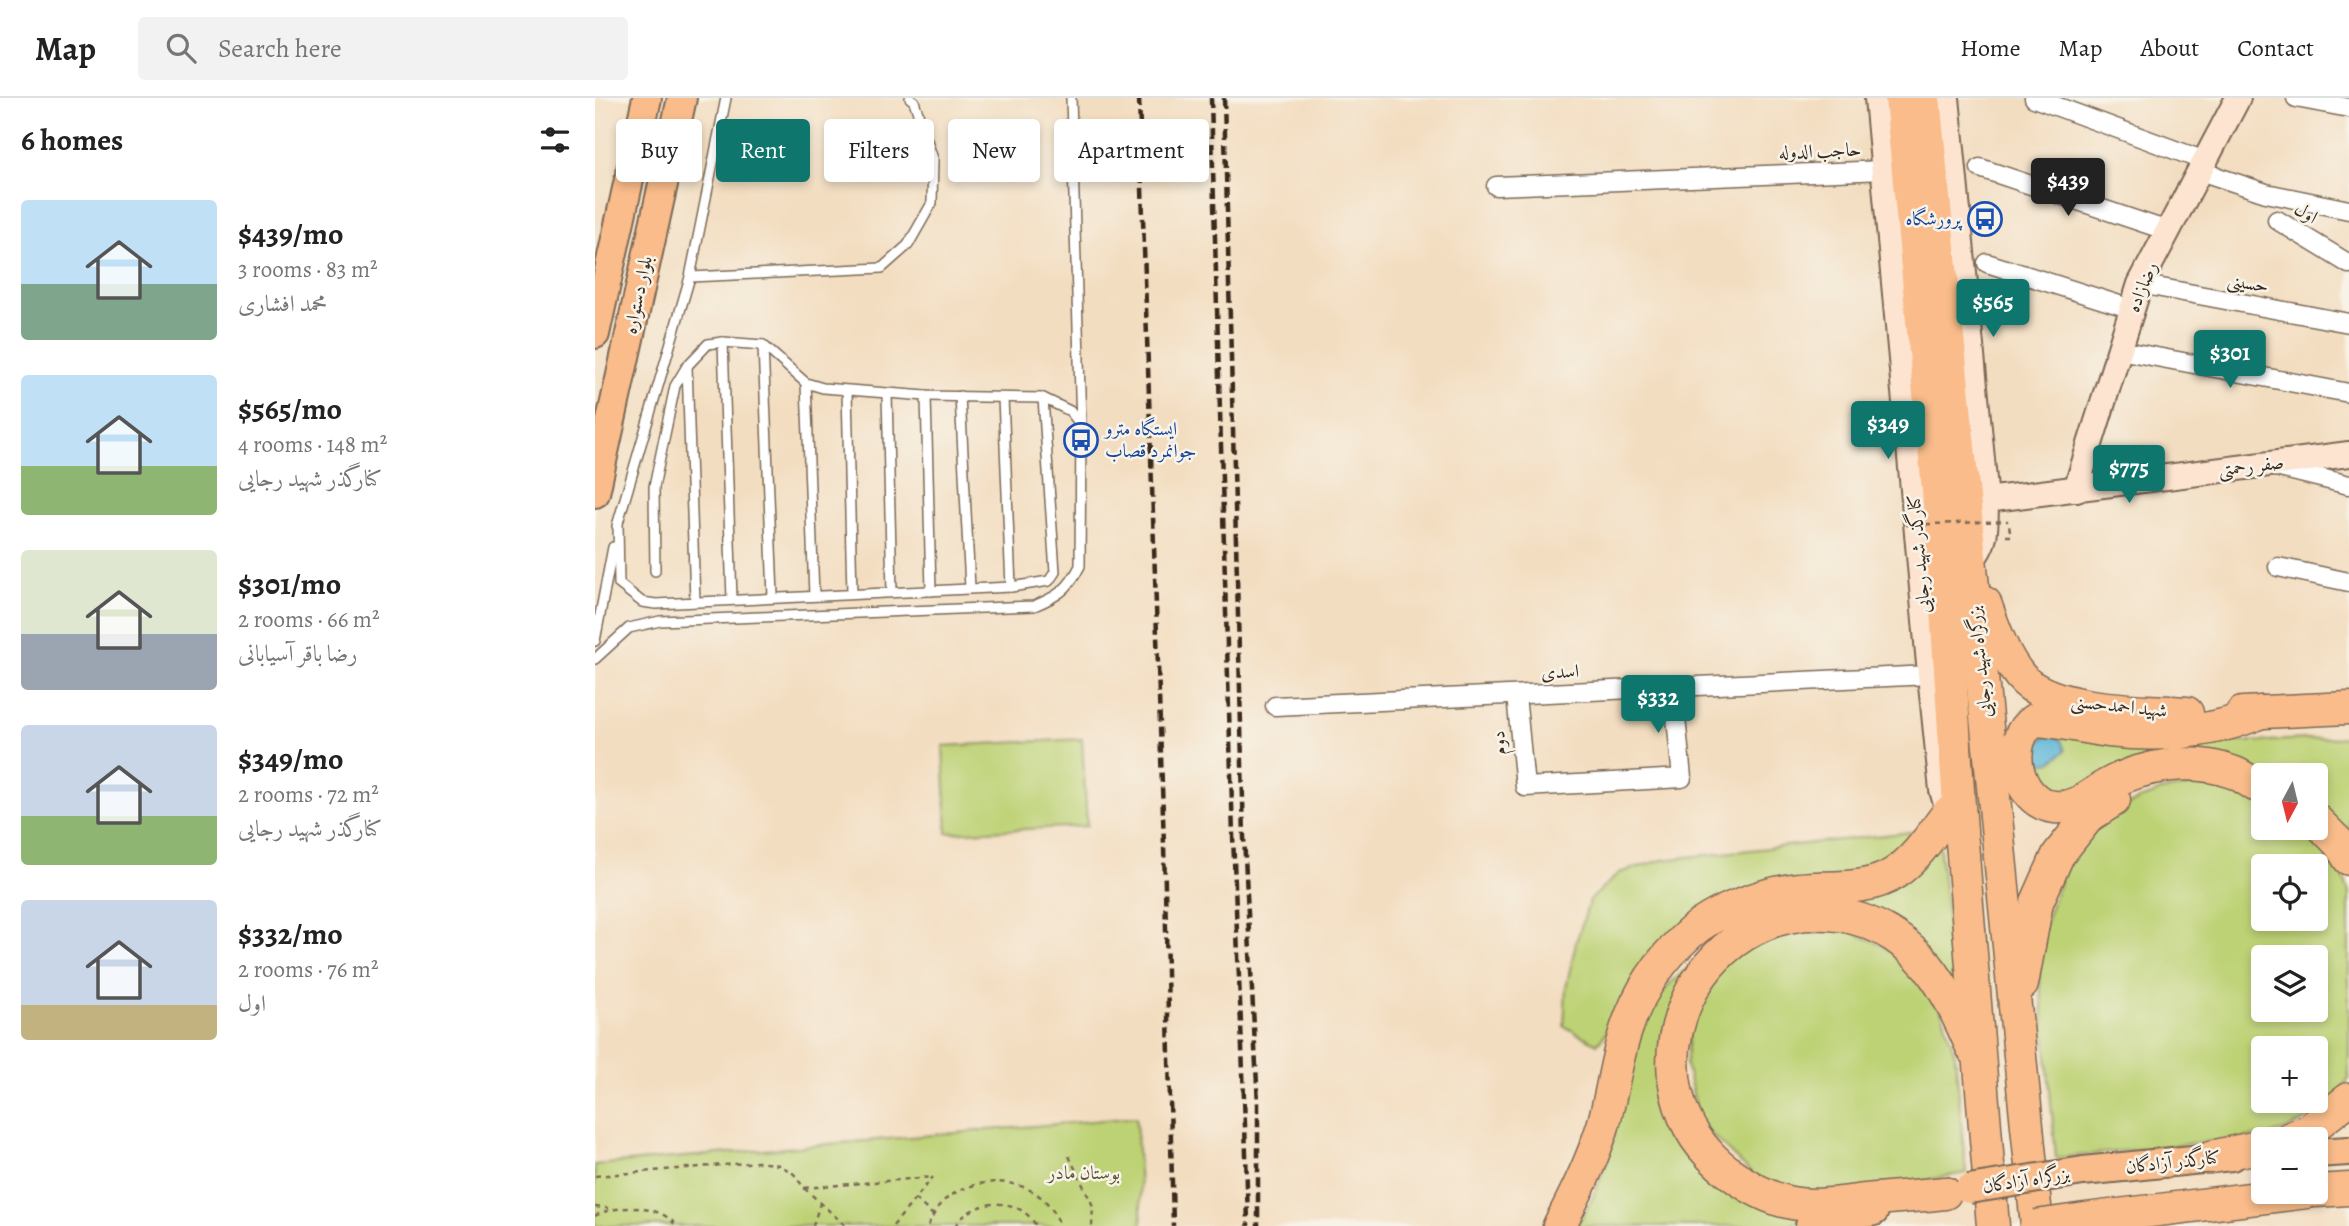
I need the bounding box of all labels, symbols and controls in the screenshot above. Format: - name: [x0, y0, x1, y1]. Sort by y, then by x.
- search box: [138, 17, 628, 80]
- text: Map: [35, 26, 96, 71]
- icon: search: [162, 29, 200, 67]
- text: Search here: [218, 31, 342, 66]
- text: Home: [1960, 32, 2021, 64]
- text: Map: [2059, 32, 2103, 64]
- text: About: [2141, 32, 2199, 64]
- text: Contact: [2237, 32, 2314, 64]
- chip: Buy: [616, 119, 702, 182]
- chip: Rent: [716, 119, 810, 182]
- chip: Filters: [824, 119, 934, 182]
- chip: New: [948, 119, 1040, 182]
- chip: Apartment: [1054, 119, 1209, 182]
- text: 6 homes: [21, 120, 123, 160]
- icon: filters: [536, 121, 574, 159]
- street label: حاجب الدوله: [1778, 137, 1862, 165]
- pin: $439: [2027, 158, 2109, 218]
- text: $439: [2047, 165, 2089, 196]
- street label: اول: [2289, 196, 2323, 230]
- bus stop icon: پرورشگاه: [1966, 200, 2004, 238]
- place label: پرورشگاه: [1905, 206, 1963, 232]
- text: $439/mo: [238, 214, 343, 254]
- icon: home: [77, 228, 161, 312]
- text: 3 rooms · 83 m²: [238, 254, 378, 285]
- street label: بلوار دستواره: [617, 254, 659, 336]
- street label: رضازاده: [2120, 258, 2164, 316]
- street label: حسینی: [2225, 267, 2271, 299]
- pin: $565: [1952, 280, 2034, 339]
- text: $565: [1972, 286, 2014, 317]
- text: محمد افشاری: [238, 288, 327, 319]
- pin: $301: [2189, 330, 2271, 390]
- text: $301: [2210, 337, 2250, 368]
- text: $565/mo: [238, 389, 342, 429]
- pin: $349: [1847, 402, 1929, 461]
- icon: home: [77, 403, 161, 487]
- text: $349: [1867, 408, 1909, 439]
- place label: ایستگاه مترو جوانمرد قصاب: [1103, 416, 1197, 464]
- bus stop icon: ایستگاه مترو جوانمرد قصاب: [1062, 421, 1100, 459]
- text: 4 rooms · 148 m²: [238, 429, 387, 460]
- pin: $775: [2088, 446, 2170, 505]
- street label: صفر رحمتی: [2217, 449, 2285, 483]
- text: $775: [2109, 452, 2149, 483]
- text: کنارگذر شهید رجایی: [238, 463, 382, 494]
- street label: کنارگذر شهید رجایی: [1900, 494, 1937, 614]
- text: $301/mo: [238, 564, 341, 604]
- icon: home: [77, 578, 161, 662]
- text: 2 rooms · 66 m²: [238, 604, 380, 635]
- street label: بزرگراه شهید رجایی: [1961, 604, 1999, 719]
- text: رضا باقر آسیابانی: [238, 638, 357, 669]
- street label: اسدی: [1540, 658, 1580, 686]
- pin: $332: [1617, 676, 1699, 735]
- text: $332: [1637, 682, 1679, 713]
- street label: شهید احمدحسنی: [2070, 688, 2168, 724]
- street label: دوم: [1485, 729, 1516, 756]
- text: $349/mo: [238, 739, 343, 779]
- icon: home: [77, 753, 161, 837]
- north arrow: [2251, 763, 2327, 840]
- map controls: [2251, 763, 2328, 1204]
- text: 2 rooms · 72 m²: [238, 779, 379, 810]
- text: کنارگذر شهید رجایی: [238, 813, 382, 844]
- button: locate: [2251, 854, 2328, 931]
- text: $332/mo: [238, 914, 343, 954]
- icon: home: [77, 928, 161, 1012]
- button: layers: [2251, 945, 2328, 1022]
- text: 2 rooms · 76 m²: [238, 954, 379, 985]
- text: اول: [238, 988, 266, 1019]
- button: +: [2251, 1036, 2328, 1113]
- button: −: [2251, 1127, 2328, 1204]
- street label: کنارگذر آزادگان: [2124, 1143, 2222, 1180]
- park label: بوستان مادر: [1046, 1160, 1120, 1186]
- street label: بزرگراه آزادگان: [1980, 1160, 2072, 1200]

